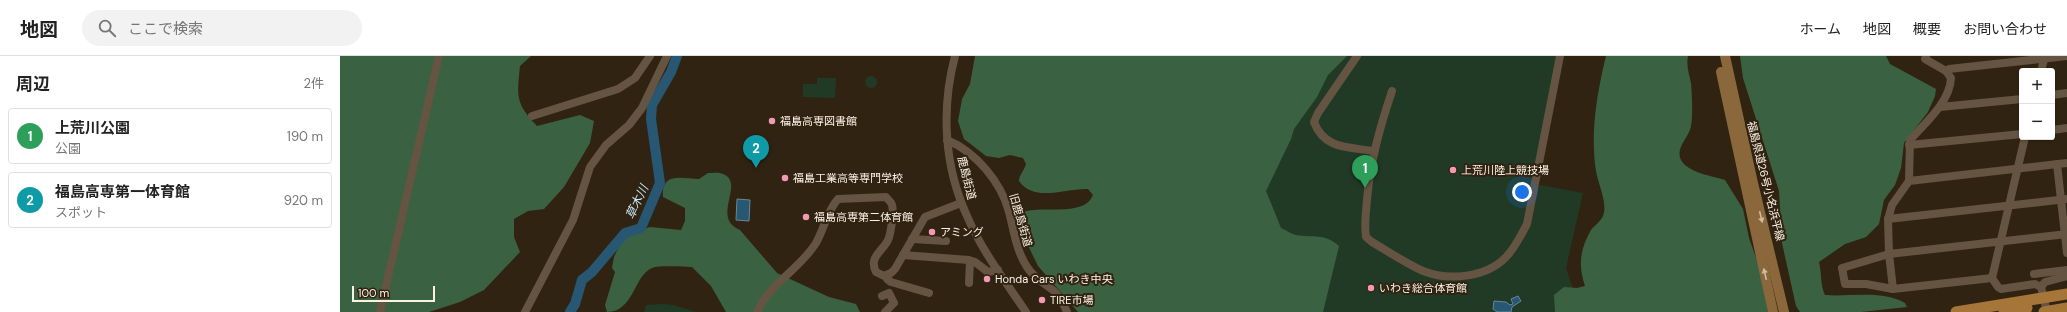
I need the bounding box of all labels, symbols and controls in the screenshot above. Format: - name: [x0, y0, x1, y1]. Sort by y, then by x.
- search box: [82, 10, 362, 46]
- text: 地図: [20, 17, 58, 42]
- icon: search: [96, 17, 118, 39]
- text: ここで検索: [128, 19, 203, 39]
- text: ホーム: [1799, 20, 1841, 38]
- text: 地図: [1863, 20, 1891, 38]
- text: 概要: [1913, 20, 1941, 38]
- text: お問い合わせ: [1963, 20, 2047, 38]
- map controls: [2019, 68, 2055, 140]
- button: +: [2019, 68, 2055, 104]
- text: 周辺: [16, 73, 50, 95]
- text: 2件: [304, 75, 324, 92]
- button: −: [2019, 104, 2055, 140]
- place label: 福島高専図書館: [780, 114, 857, 128]
- marker: 福島高専図書館: [767, 116, 777, 126]
- text: 上荒川公園: [55, 118, 130, 138]
- street label: 福島県道26号小名浜平線: [1744, 120, 1788, 242]
- text: 1: [28, 128, 32, 145]
- text: 190 m: [287, 128, 323, 145]
- pin: 2: [743, 135, 769, 168]
- text: 公園: [55, 140, 81, 157]
- street label: 鹿島街道: [955, 155, 979, 201]
- pin: 1: [1352, 155, 1378, 188]
- place label: 上荒川陸上競技場: [1461, 163, 1549, 177]
- marker: 上荒川陸上競技場: [1448, 165, 1458, 175]
- place label: 福島工業高等専門学校: [793, 171, 903, 185]
- marker: 福島工業高等専門学校: [780, 173, 790, 183]
- water label: 草木川: [622, 180, 653, 222]
- text: 福島高専第一体育館: [55, 182, 190, 202]
- your location: [1512, 182, 1532, 202]
- text: 2: [26, 192, 34, 209]
- text: 920 m: [284, 192, 323, 209]
- street label: 旧鹿島街道: [1007, 192, 1035, 248]
- text: スポット: [55, 204, 107, 221]
- place label: 福島高専第二体育館: [814, 210, 913, 224]
- one-way arrow: [1759, 211, 1765, 223]
- marker: 福島高専第二体育館: [801, 212, 811, 222]
- place label: アミング: [940, 225, 984, 239]
- marker: アミング: [927, 227, 937, 237]
- one-way arrow: [1761, 268, 1767, 280]
- place label: Honda Cars いわき中央: [995, 272, 1114, 286]
- marker: Honda Cars いわき中央: [982, 274, 992, 284]
- place label: いわき総合体育館: [1379, 281, 1467, 295]
- marker: いわき総合体育館: [1366, 283, 1376, 293]
- scale bar: [352, 284, 435, 303]
- text: 100 m: [358, 286, 389, 300]
- place label: TIRE市場: [1050, 293, 1094, 307]
- marker: TIRE市場: [1037, 295, 1047, 305]

